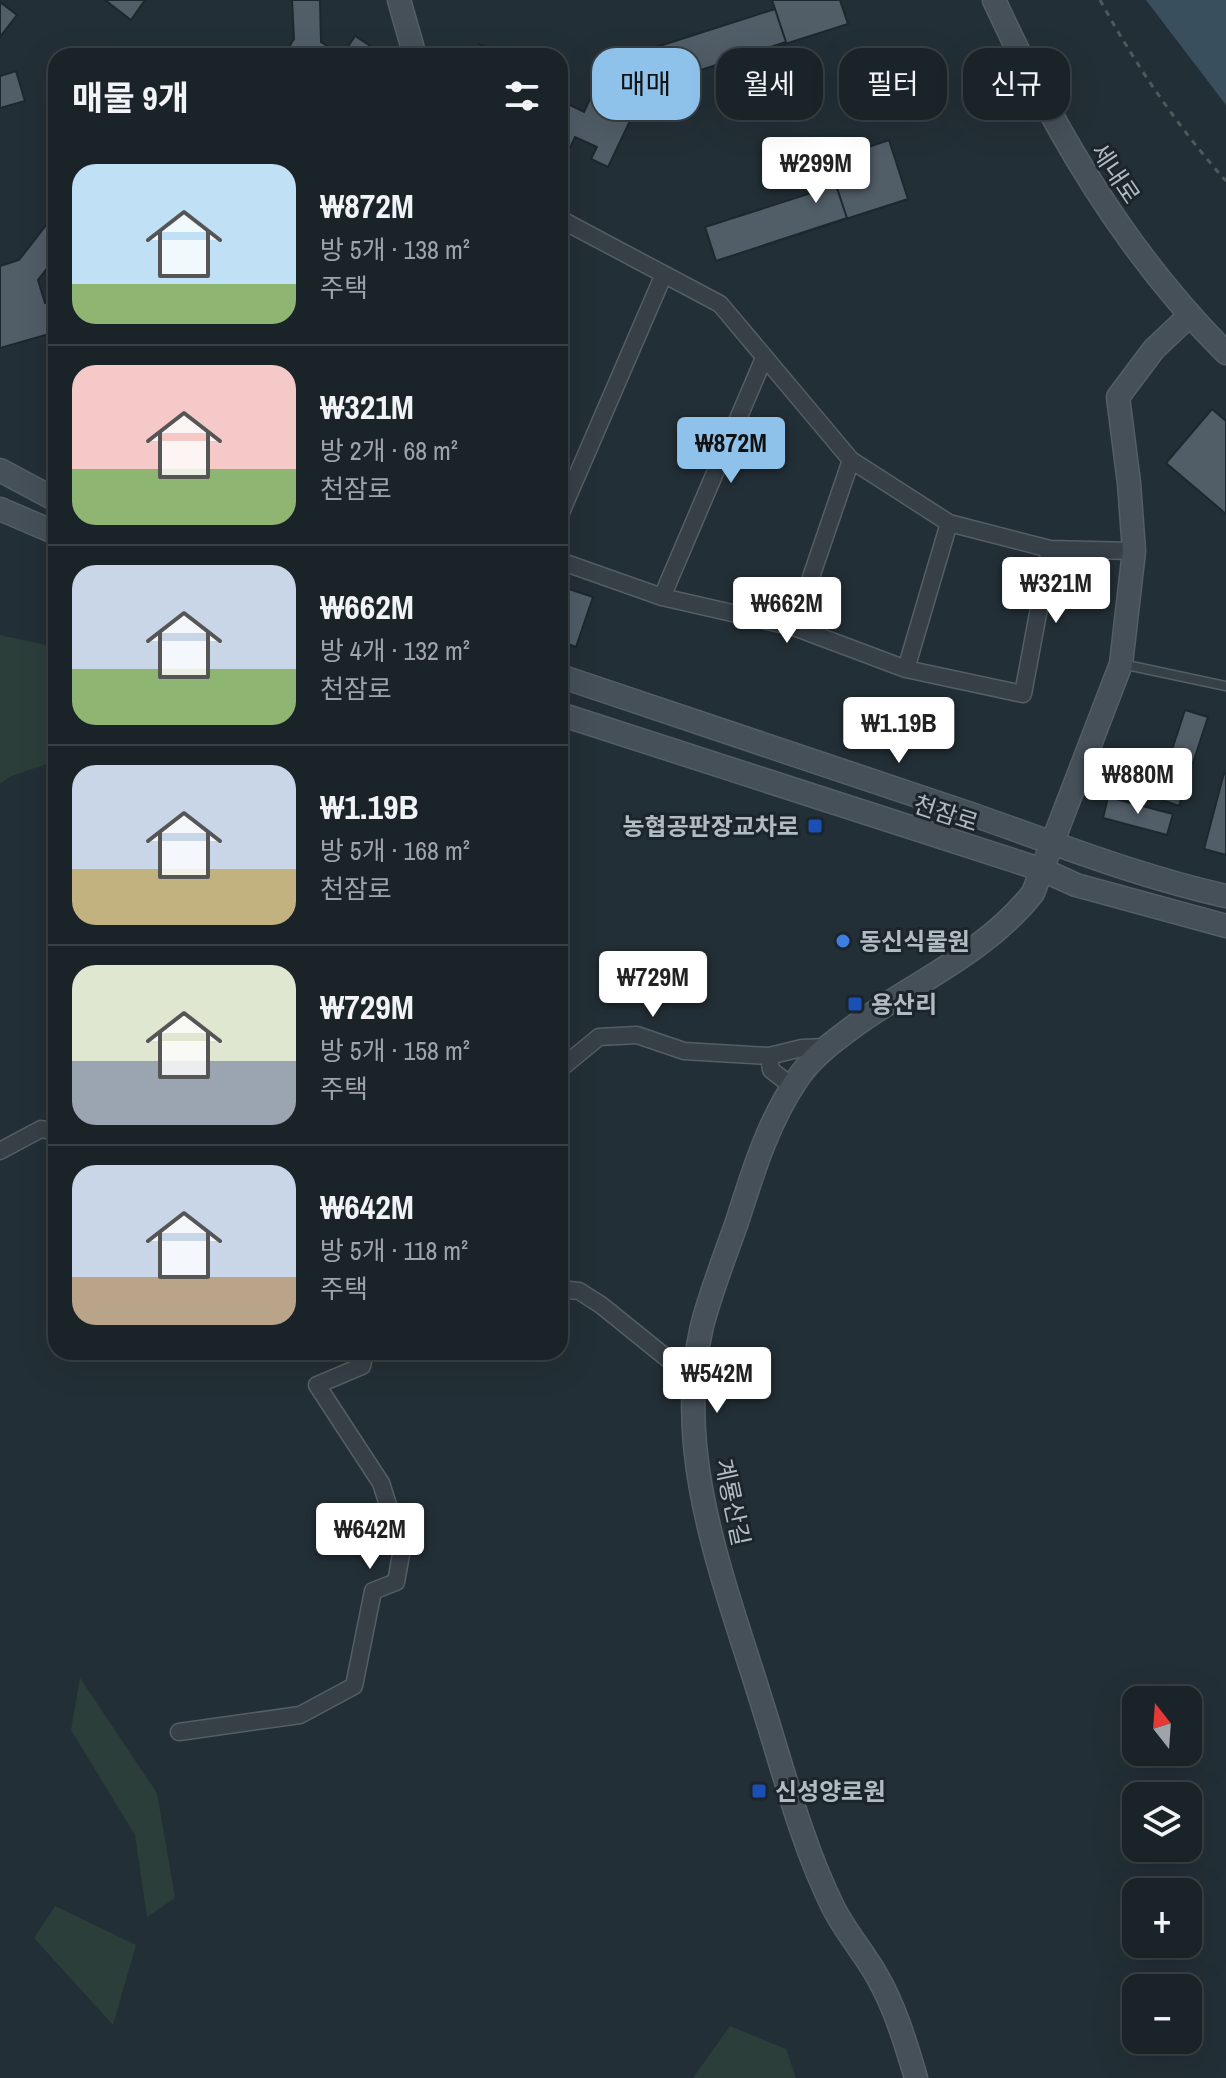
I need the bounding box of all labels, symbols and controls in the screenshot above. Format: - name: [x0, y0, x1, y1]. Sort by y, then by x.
- chip: 매매: [592, 48, 700, 120]
- chip: 월세: [716, 48, 823, 120]
- chip: 필터: [839, 48, 947, 120]
- chip: 신규: [963, 48, 1070, 120]
- icon: filters: [500, 74, 544, 118]
- text: 매물 9개: [72, 75, 189, 121]
- pin: ₩299M: [760, 137, 872, 205]
- street label: 세내로: [1084, 137, 1148, 209]
- text: ₩299M: [780, 145, 852, 180]
- text: ₩872M: [320, 183, 414, 229]
- icon: home: [136, 196, 232, 292]
- text: 방 5개 · 138 m²: [320, 232, 470, 267]
- text: 주택: [320, 270, 368, 305]
- text: ₩321M: [320, 384, 414, 430]
- icon: home: [136, 397, 232, 493]
- pin: ₩872M: [675, 417, 787, 485]
- text: ₩872M: [695, 425, 767, 460]
- text: 방 2개 · 68 m²: [320, 433, 458, 468]
- text: 천잠로: [320, 471, 392, 506]
- pin: ₩321M: [1000, 557, 1112, 625]
- text: ₩321M: [1020, 565, 1092, 600]
- pin: ₩662M: [731, 577, 843, 645]
- text: ₩662M: [320, 584, 414, 630]
- text: ₩662M: [751, 585, 823, 620]
- icon: home: [136, 597, 232, 693]
- text: 방 4개 · 132 m²: [320, 633, 470, 668]
- text: 천잠로: [320, 671, 392, 706]
- pin: ₩1.19B: [834, 697, 964, 765]
- text: ₩1.19B: [861, 705, 937, 740]
- pin: ₩880M: [1082, 748, 1194, 816]
- text: ₩880M: [1102, 756, 1174, 791]
- text: ₩1.19B: [320, 784, 419, 830]
- street label: 천잠로: [910, 788, 982, 838]
- icon: home: [136, 797, 232, 893]
- place label: 농협공판장교차로: [622, 810, 799, 842]
- marker: 농협공판장교차로: [806, 817, 824, 835]
- text: 방 5개 · 168 m²: [320, 833, 470, 868]
- text: 천잠로: [320, 871, 392, 906]
- place label: 동신식물원: [859, 925, 969, 957]
- marker: 동신식물원: [834, 932, 852, 950]
- pin: ₩729M: [597, 951, 709, 1019]
- text: ₩729M: [617, 959, 689, 994]
- text: ₩729M: [320, 984, 414, 1030]
- place label: 용산리: [871, 988, 937, 1020]
- marker: 용산리: [846, 995, 864, 1013]
- icon: home: [136, 997, 232, 1093]
- text: 방 5개 · 158 m²: [320, 1033, 470, 1068]
- text: 주택: [320, 1071, 368, 1106]
- text: ₩642M: [320, 1184, 414, 1230]
- icon: home: [136, 1197, 232, 1293]
- text: 방 5개 · 118 m²: [320, 1233, 468, 1268]
- text: 주택: [320, 1271, 368, 1306]
- pin: ₩542M: [661, 1347, 773, 1415]
- text: ₩542M: [681, 1355, 753, 1390]
- street label: 계룡산길: [708, 1455, 758, 1549]
- pin: ₩642M: [314, 1503, 426, 1571]
- text: ₩642M: [334, 1511, 406, 1546]
- north arrow: [1122, 1686, 1202, 1766]
- map controls: [1122, 1686, 1202, 2054]
- place label: 신성양로원: [775, 1775, 885, 1807]
- marker: 신성양로원: [750, 1782, 768, 1800]
- button: layers: [1122, 1782, 1202, 1862]
- button: +: [1122, 1878, 1202, 1958]
- button: −: [1122, 1974, 1202, 2054]

